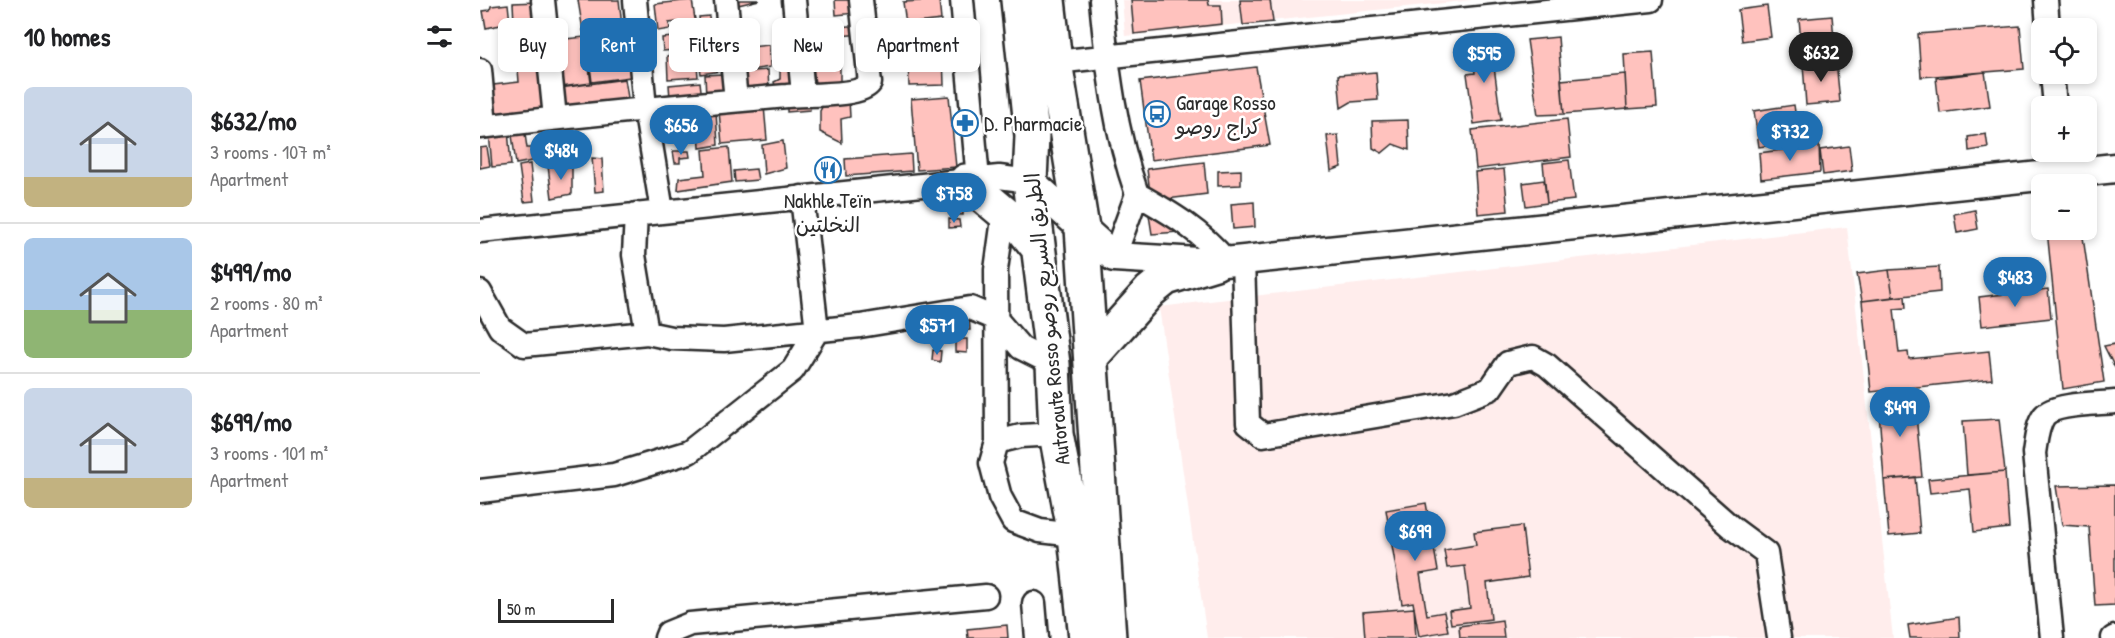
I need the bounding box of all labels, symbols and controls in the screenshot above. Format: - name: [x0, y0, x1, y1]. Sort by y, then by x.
- chip: Buy: [498, 18, 568, 72]
- chip: Rent: [580, 18, 657, 72]
- chip: Filters: [669, 18, 760, 72]
- chip: New: [772, 18, 844, 72]
- chip: Apartment: [856, 18, 980, 72]
- map controls: [2031, 18, 2097, 240]
- button: locate: [2031, 18, 2097, 84]
- text: 10 homes: [24, 19, 111, 54]
- icon: filters: [423, 20, 456, 53]
- pin: $632: [1785, 32, 1857, 83]
- pin: $595: [1448, 33, 1520, 84]
- text: $632: [1803, 38, 1839, 65]
- text: $595: [1467, 39, 1501, 66]
- place label: Garage Rosso كراج روصو: [1174, 88, 1276, 141]
- button: +: [2031, 96, 2097, 162]
- bus stop icon: Garage Rosso كراج روصو: [1142, 99, 1172, 129]
- text: $632/mo: [210, 103, 297, 138]
- pin: $656: [645, 105, 717, 156]
- pharmacy icon: D. Pharmacie: [950, 108, 980, 138]
- place label: D. Pharmacie: [984, 109, 1082, 138]
- icon: home: [72, 111, 144, 183]
- text: $656: [664, 111, 698, 138]
- pin: $732: [1754, 111, 1826, 162]
- text: $732: [1771, 117, 1809, 144]
- pin: $484: [525, 130, 597, 181]
- text: $484: [544, 136, 578, 163]
- text: 3 rooms · 107 m²: [210, 138, 331, 165]
- restaurant icon: Nakhle Teïn النخلتين: [813, 155, 843, 185]
- text: Apartment: [210, 165, 288, 192]
- street label: Autoroute Rosso الطريق السريع روصو: [1017, 171, 1078, 467]
- pin: $758: [918, 173, 990, 224]
- button: −: [2031, 174, 2097, 240]
- text: $758: [935, 179, 973, 206]
- place label: Nakhle Teïn النخلتين: [784, 186, 872, 239]
- text: $499/mo: [210, 254, 291, 289]
- pin: $483: [1979, 257, 2051, 308]
- icon: home: [72, 262, 144, 334]
- text: $483: [1997, 263, 2033, 290]
- text: 2 rooms · 80 m²: [210, 289, 323, 316]
- pin: $571: [901, 305, 973, 356]
- text: $571: [919, 311, 955, 338]
- text: Apartment: [210, 316, 288, 343]
- pin: $499: [1864, 387, 1936, 438]
- text: $499: [1884, 393, 1916, 420]
- text: $699/mo: [210, 404, 292, 439]
- icon: home: [72, 412, 144, 484]
- text: 3 rooms · 101 m²: [210, 439, 328, 466]
- text: Apartment: [210, 466, 288, 493]
- pin: $699: [1379, 511, 1451, 562]
- text: $699: [1399, 517, 1431, 544]
- scale bar: [498, 596, 614, 624]
- text: 50 m: [507, 598, 536, 620]

